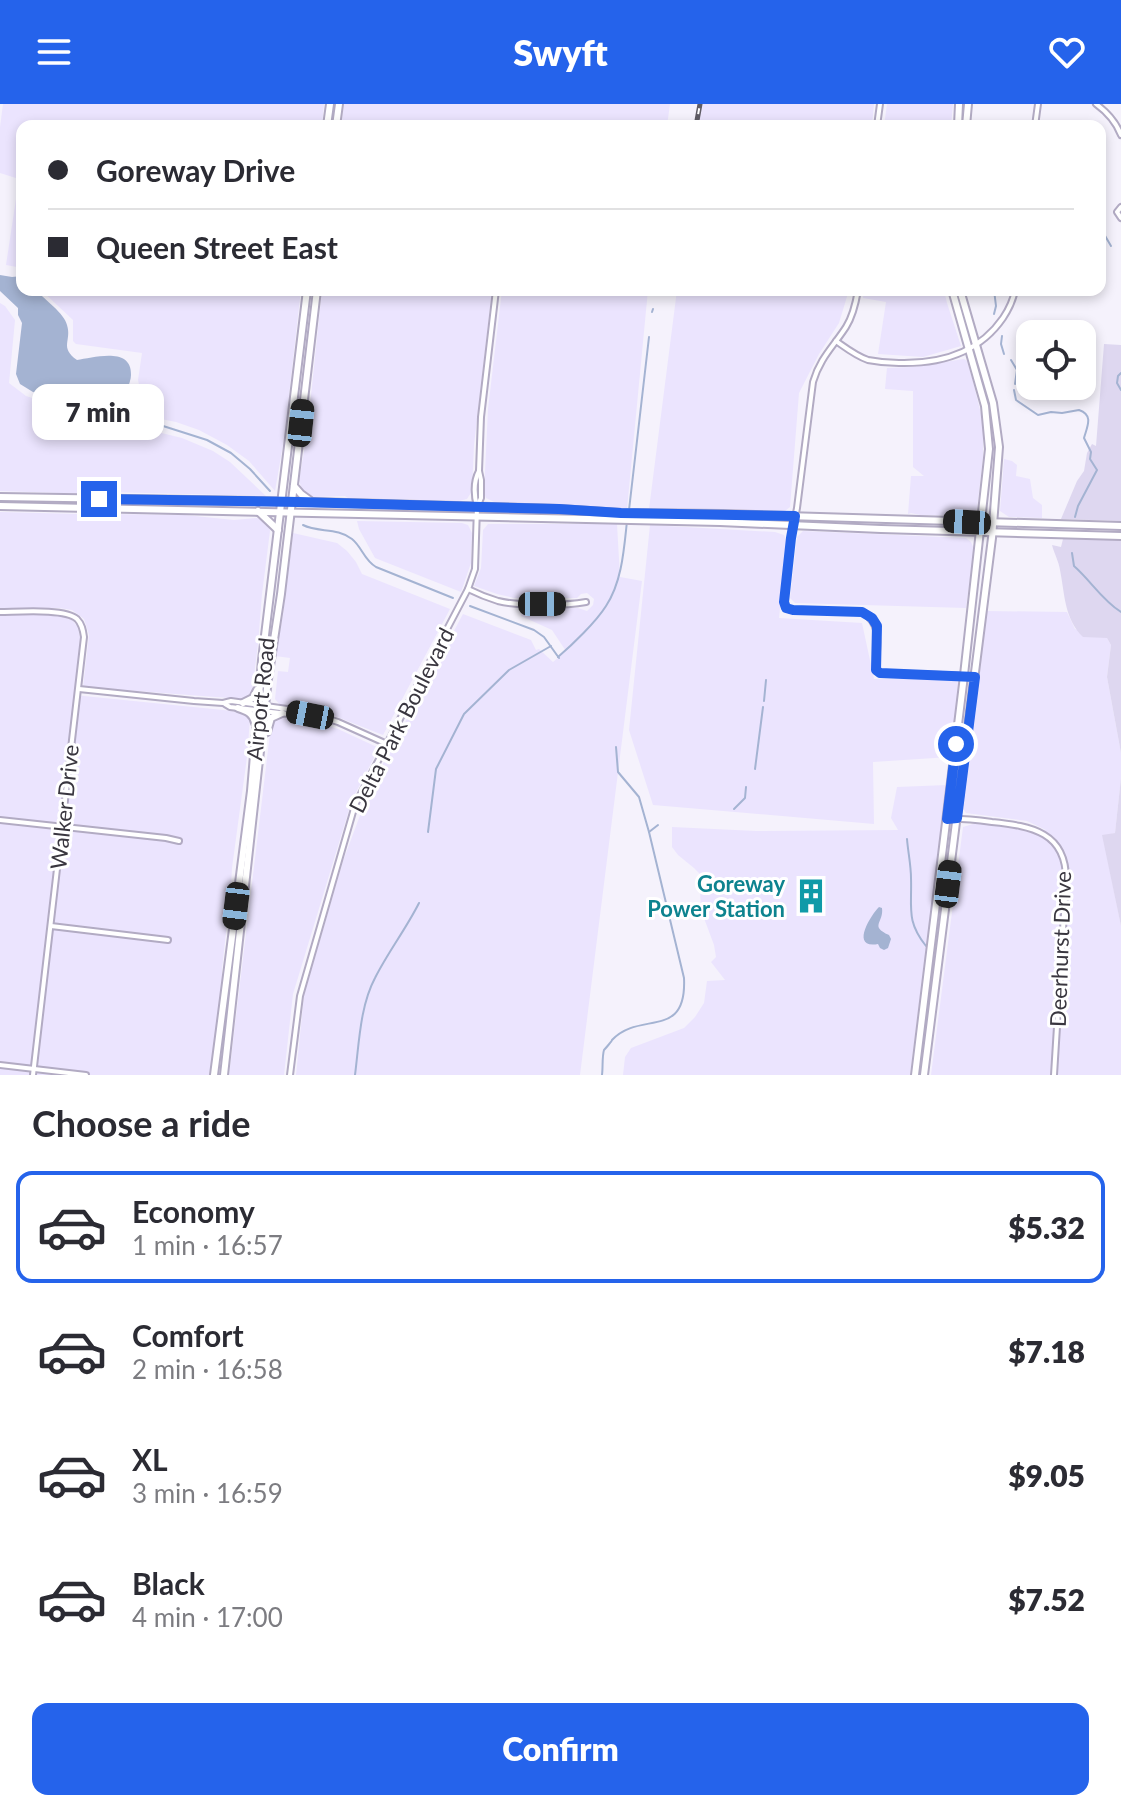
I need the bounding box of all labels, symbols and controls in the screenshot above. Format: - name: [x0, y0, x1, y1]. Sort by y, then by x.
- icon: menu: [32, 30, 76, 74]
- text: Swyft: [513, 30, 608, 74]
- icon: heart: [1045, 30, 1089, 74]
- text: Goreway Drive: [96, 152, 295, 188]
- text: Queen Street East: [96, 229, 338, 265]
- map controls: [1016, 320, 1096, 400]
- button: locate: [1016, 320, 1096, 400]
- callout: 7 min: [33, 383, 165, 439]
- text: 7 min: [66, 396, 130, 428]
- car: [287, 398, 315, 448]
- route end: [81, 481, 117, 517]
- car: [942, 509, 992, 535]
- car: [518, 592, 566, 616]
- street label: Delta Park Boulevard: [343, 623, 459, 817]
- street label: Airport Road: [240, 636, 280, 762]
- car: [284, 699, 336, 731]
- route start: [938, 726, 974, 762]
- street label: Walker Drive: [44, 743, 84, 871]
- car: [933, 859, 963, 909]
- place label: Goreway Power Station: [647, 870, 785, 922]
- street label: Deerhurst Drive: [1044, 871, 1076, 1027]
- building icon: Goreway Power Station: [792, 877, 830, 915]
- car: [221, 881, 251, 931]
- text: Choose a ride: [32, 1101, 251, 1145]
- icon: car: [36, 1191, 108, 1263]
- text: Economy: [132, 1193, 255, 1229]
- text: $5.32: [1008, 1209, 1085, 1245]
- text: 1 min · 16:57: [132, 1229, 283, 1261]
- icon: car: [36, 1315, 108, 1387]
- text: Comfort: [132, 1317, 244, 1353]
- text: $7.18: [1008, 1333, 1085, 1369]
- text: 2 min · 16:58: [132, 1353, 283, 1385]
- icon: car: [36, 1439, 108, 1511]
- text: XL: [132, 1441, 168, 1477]
- text: $9.05: [1008, 1457, 1085, 1493]
- text: 3 min · 16:59: [132, 1477, 283, 1509]
- icon: car: [36, 1563, 108, 1635]
- text: Black: [132, 1565, 205, 1601]
- text: $7.52: [1008, 1581, 1085, 1617]
- text: 4 min · 17:00: [132, 1601, 283, 1633]
- button: Confirm: [32, 1703, 1089, 1795]

